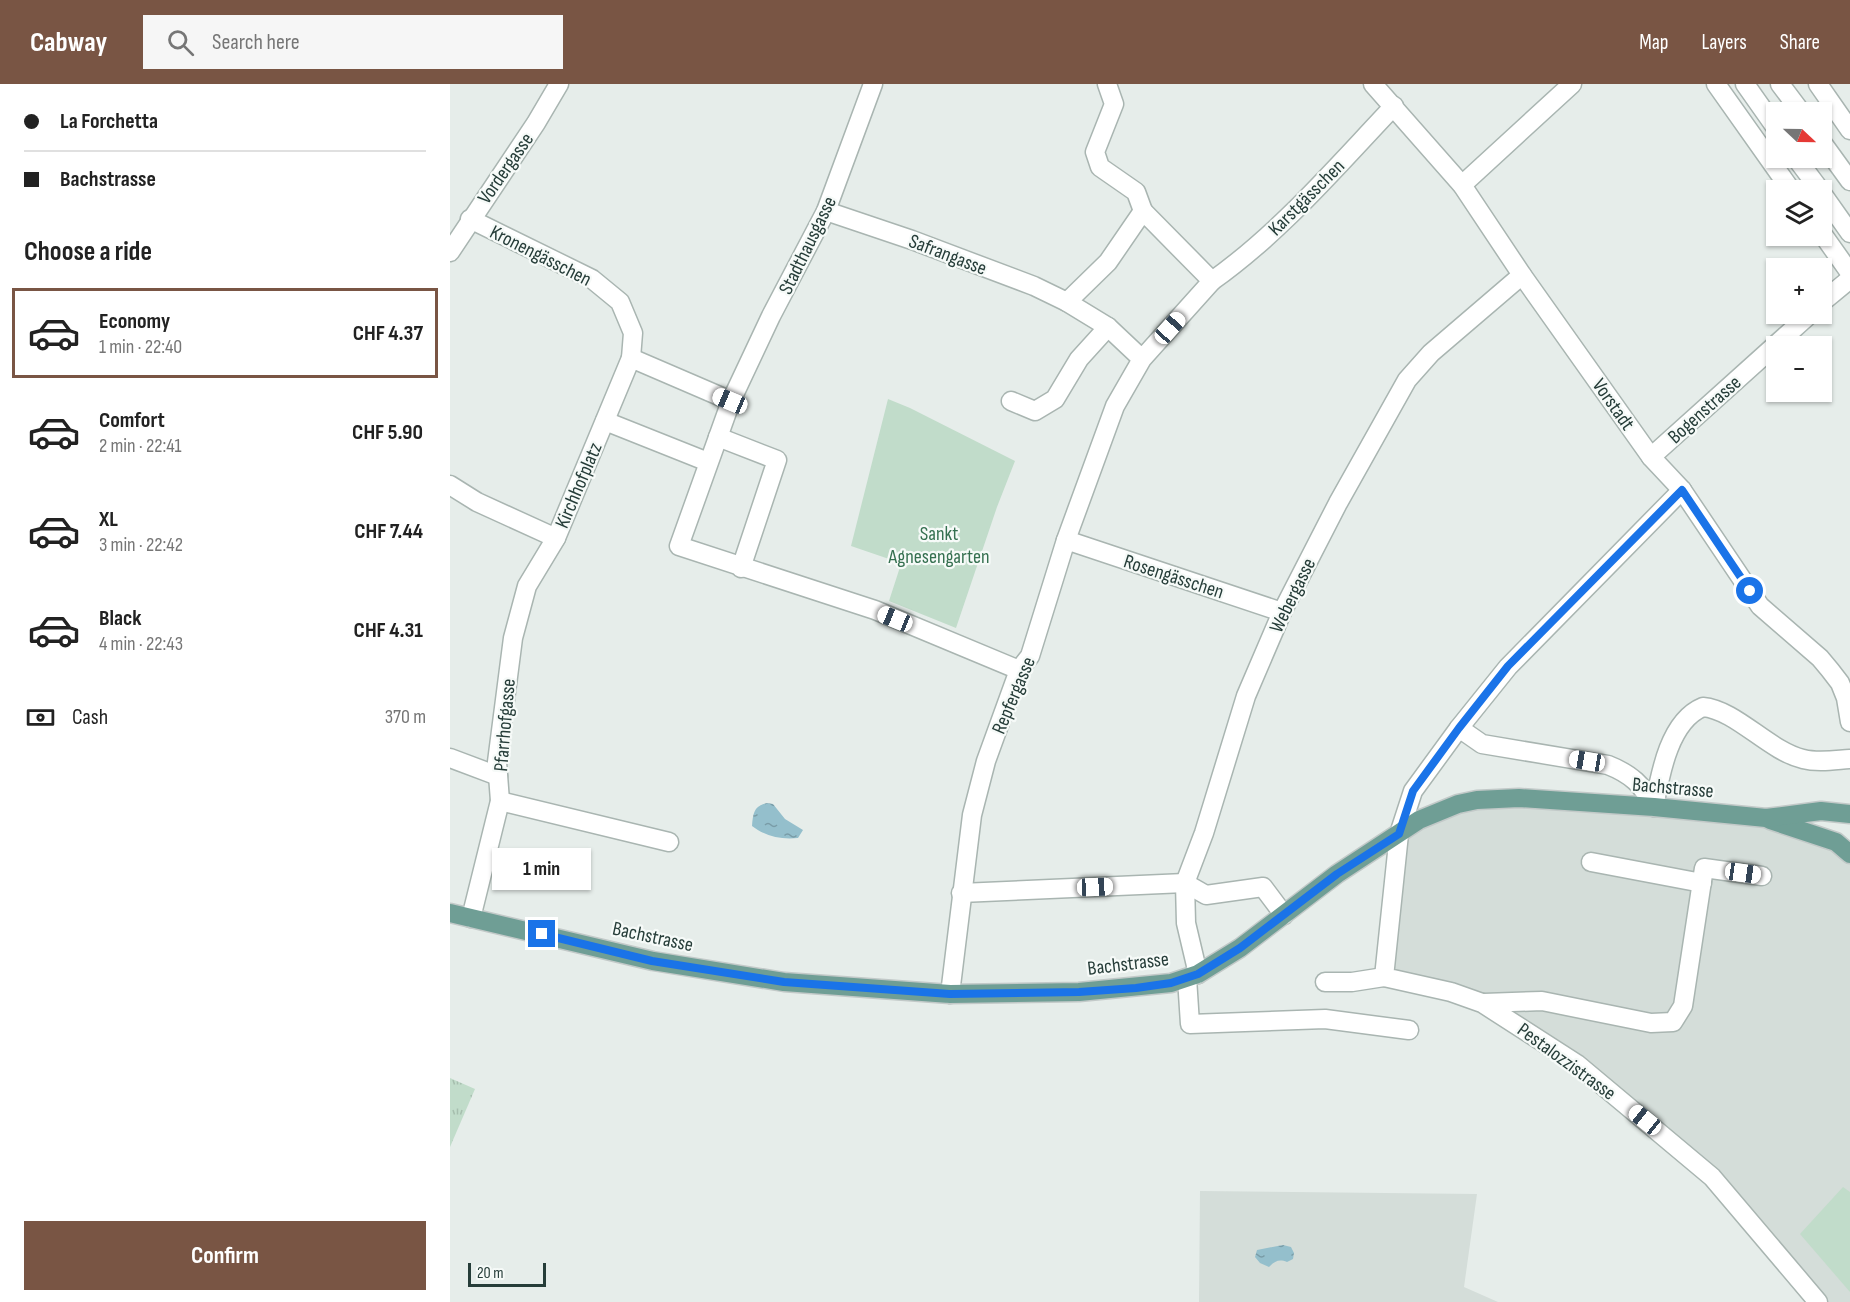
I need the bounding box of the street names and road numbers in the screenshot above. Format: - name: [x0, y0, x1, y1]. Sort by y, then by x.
- street label: Vordergasse: [473, 128, 539, 209]
- street label: Karstgässchen: [1264, 155, 1350, 241]
- street label: Stadthausgasse: [774, 193, 842, 298]
- street label: Kronengässchen: [486, 220, 595, 292]
- street label: Safrangasse: [905, 229, 990, 281]
- street label: Bogenstrasse: [1663, 371, 1746, 449]
- street label: Vorstadt: [1587, 374, 1639, 435]
- street label: Kirchhofplatz: [550, 439, 608, 532]
- street label: Rosengässchen: [1121, 549, 1227, 604]
- street label: Webergasse: [1265, 554, 1321, 637]
- street label: Repfergasse: [987, 653, 1041, 738]
- street label: Pfarrhofgasse: [489, 678, 521, 773]
- street label: Bachstrasse: [1631, 772, 1715, 804]
- street label: Bachstrasse: [610, 917, 695, 957]
- street label: Bachstrasse: [1086, 947, 1170, 981]
- street label: Pestalozzistrasse: [1512, 1018, 1620, 1106]

